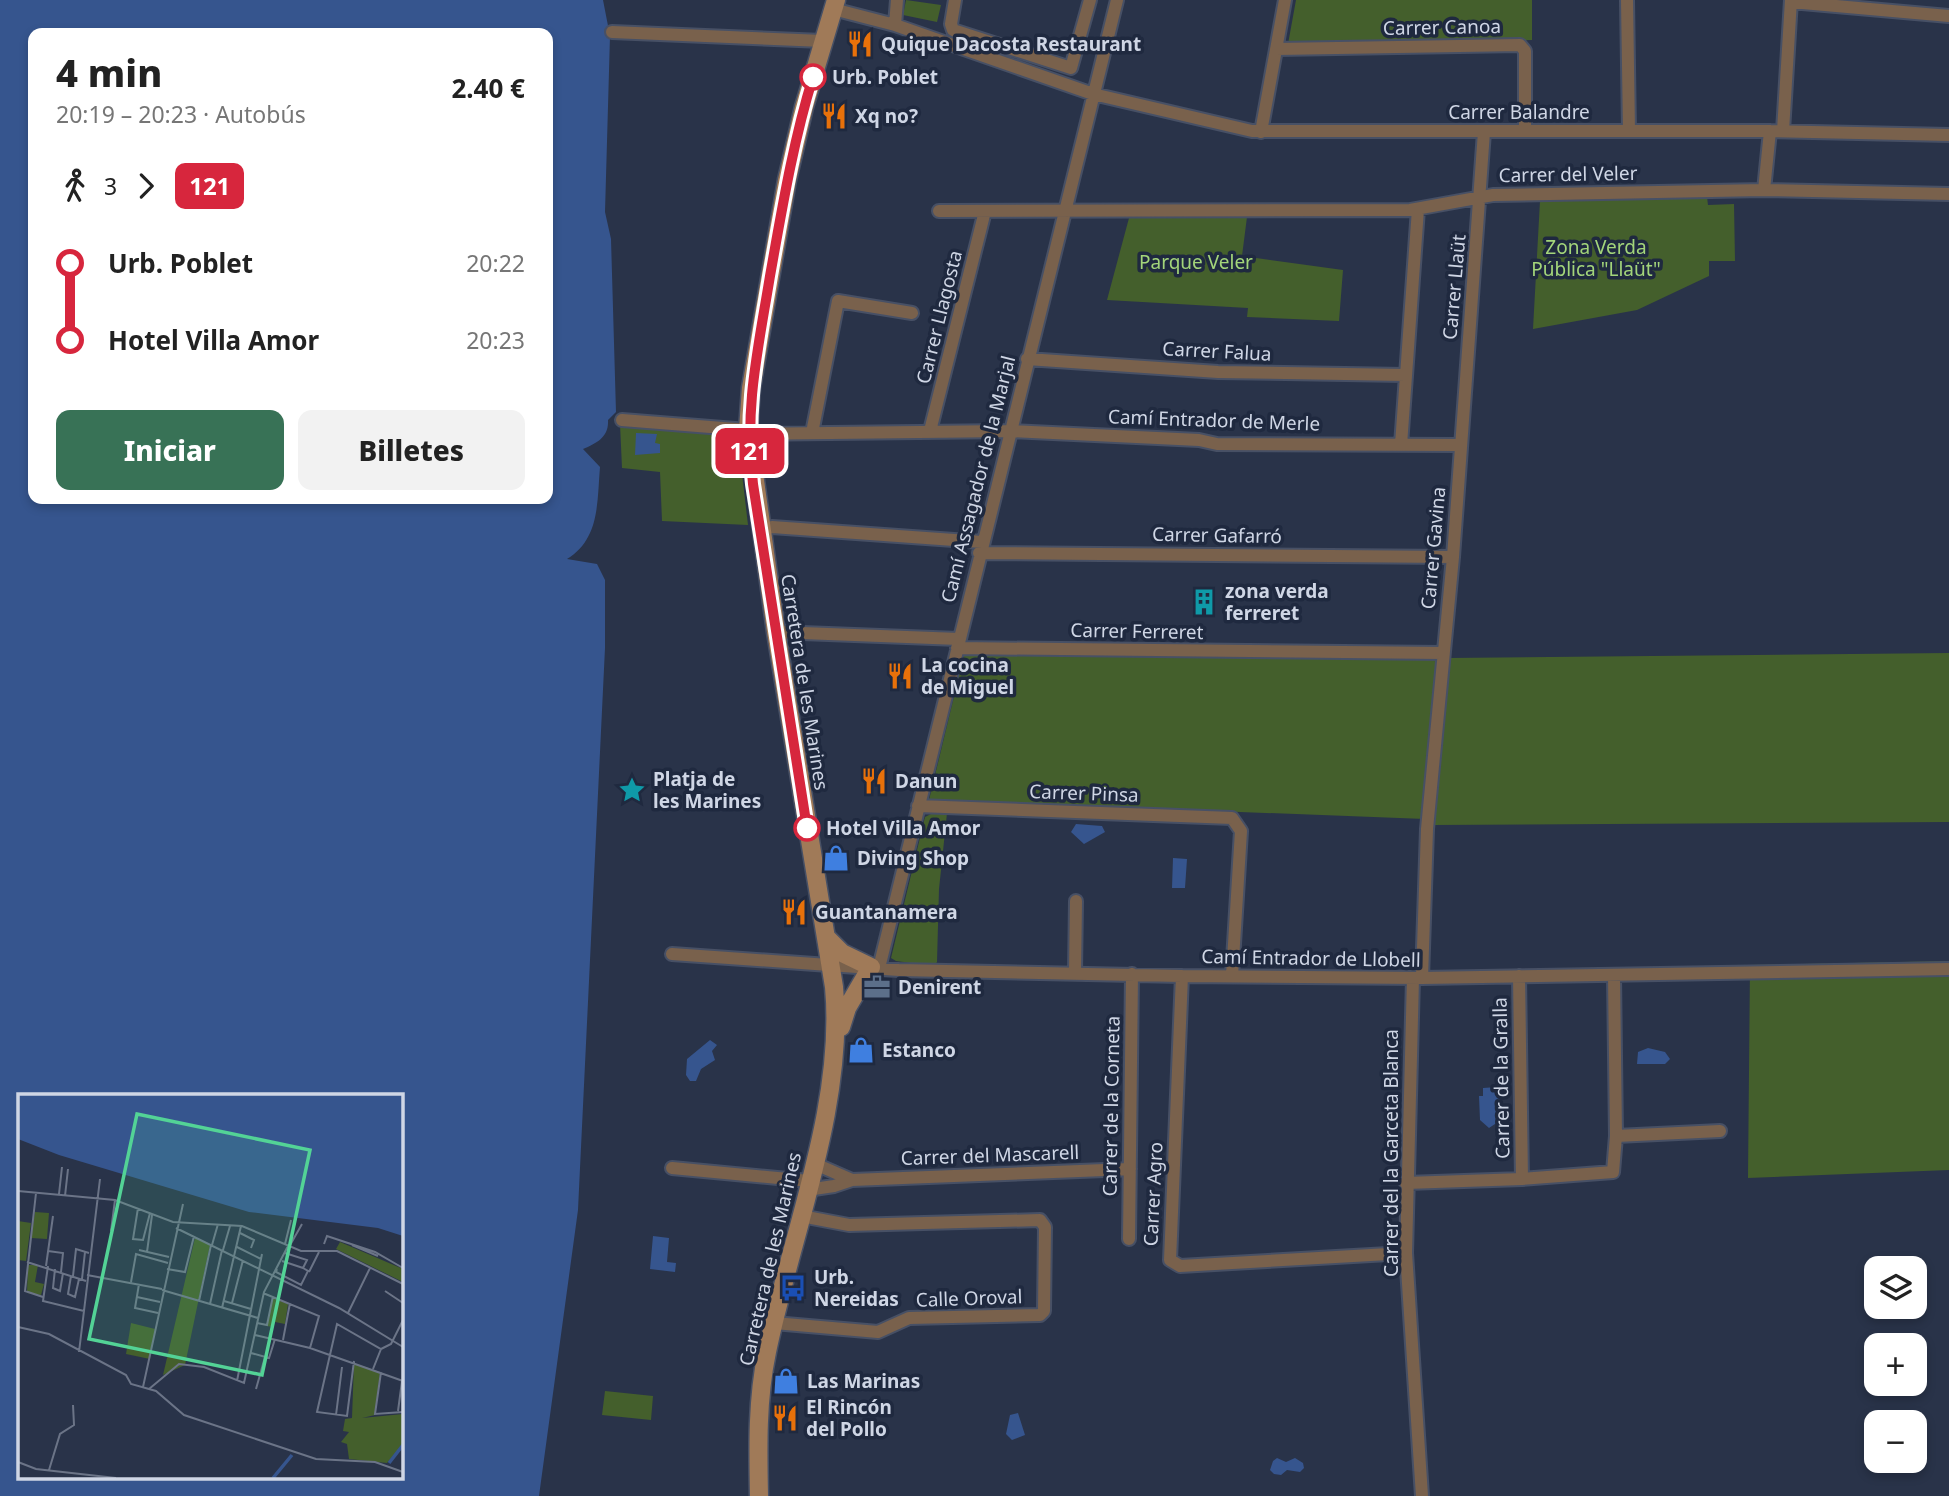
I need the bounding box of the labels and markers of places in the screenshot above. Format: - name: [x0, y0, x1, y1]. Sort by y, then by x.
- restaurant icon: Quique Dacosta Restaurant: [845, 29, 875, 59]
- place label: Quique Dacosta Restaurant: [881, 31, 1141, 57]
- marker: Urb. Poblet: [800, 64, 826, 90]
- place label: Urb. Poblet: [832, 64, 938, 90]
- restaurant icon: Xq no?: [819, 101, 849, 131]
- place label: Xq no?: [855, 103, 918, 129]
- place label: zona verda ferreret: [1225, 578, 1329, 626]
- building icon: zona verda ferreret: [1189, 587, 1219, 617]
- place label: La cocina de Miguel: [921, 652, 1014, 700]
- restaurant icon: La cocina de Miguel: [885, 661, 915, 691]
- place label: Platja de les Marines: [653, 766, 761, 814]
- restaurant icon: Danun: [859, 766, 889, 796]
- place label: Danun: [895, 768, 957, 794]
- place icon: Platja de les Marines: [617, 775, 647, 805]
- marker: Hotel Villa Amor: [794, 815, 820, 841]
- place label: Hotel Villa Amor: [826, 815, 981, 841]
- shop icon: Diving Shop: [821, 843, 851, 873]
- place label: Diving Shop: [857, 845, 969, 871]
- restaurant icon: Guantanamera: [779, 897, 809, 927]
- place label: Guantanamera: [815, 899, 958, 925]
- office icon: Denirent: [862, 972, 892, 1002]
- place label: Denirent: [898, 974, 981, 1000]
- shop icon: Estanco: [846, 1035, 876, 1065]
- place label: Estanco: [882, 1037, 956, 1063]
- place label: Urb. Nereidas: [814, 1264, 899, 1312]
- bus stop icon: Urb. Nereidas: [778, 1273, 808, 1303]
- shop icon: Las Marinas: [771, 1366, 801, 1396]
- place label: Las Marinas: [807, 1368, 920, 1394]
- place label: El Rincón del Pollo: [806, 1394, 892, 1442]
- restaurant icon: El Rincón del Pollo: [770, 1403, 800, 1433]

